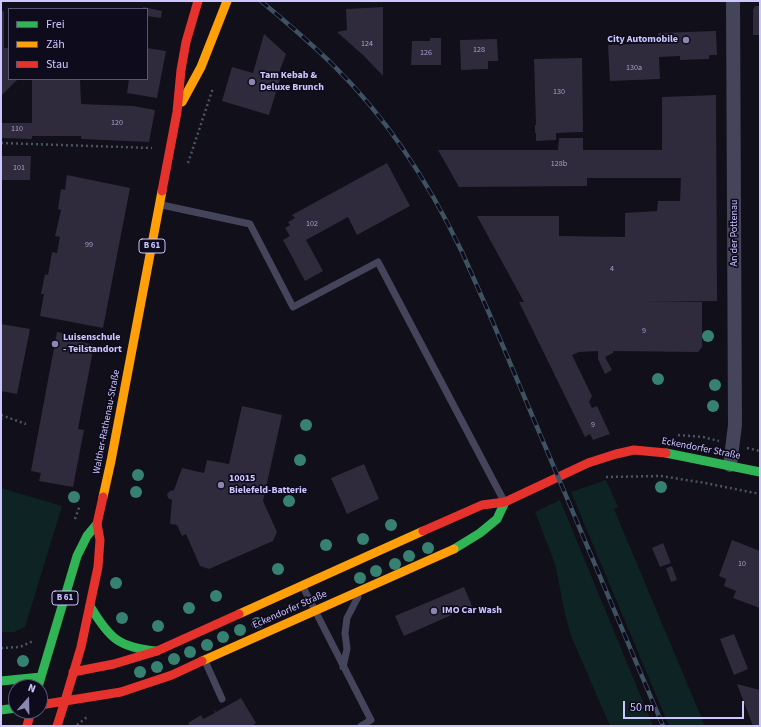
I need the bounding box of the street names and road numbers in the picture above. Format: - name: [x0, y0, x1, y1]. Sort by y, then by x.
- street label: An der Pottenau: [729, 200, 741, 266]
- road number: B 61: [139, 239, 165, 253]
- street label: Walther-Rathenau-Straße: [91, 369, 123, 475]
- street label: Eckendorfer Straße: [661, 435, 741, 463]
- street label: Eckendorfer Straße: [251, 588, 329, 632]
- road number: B 61: [52, 591, 78, 605]

